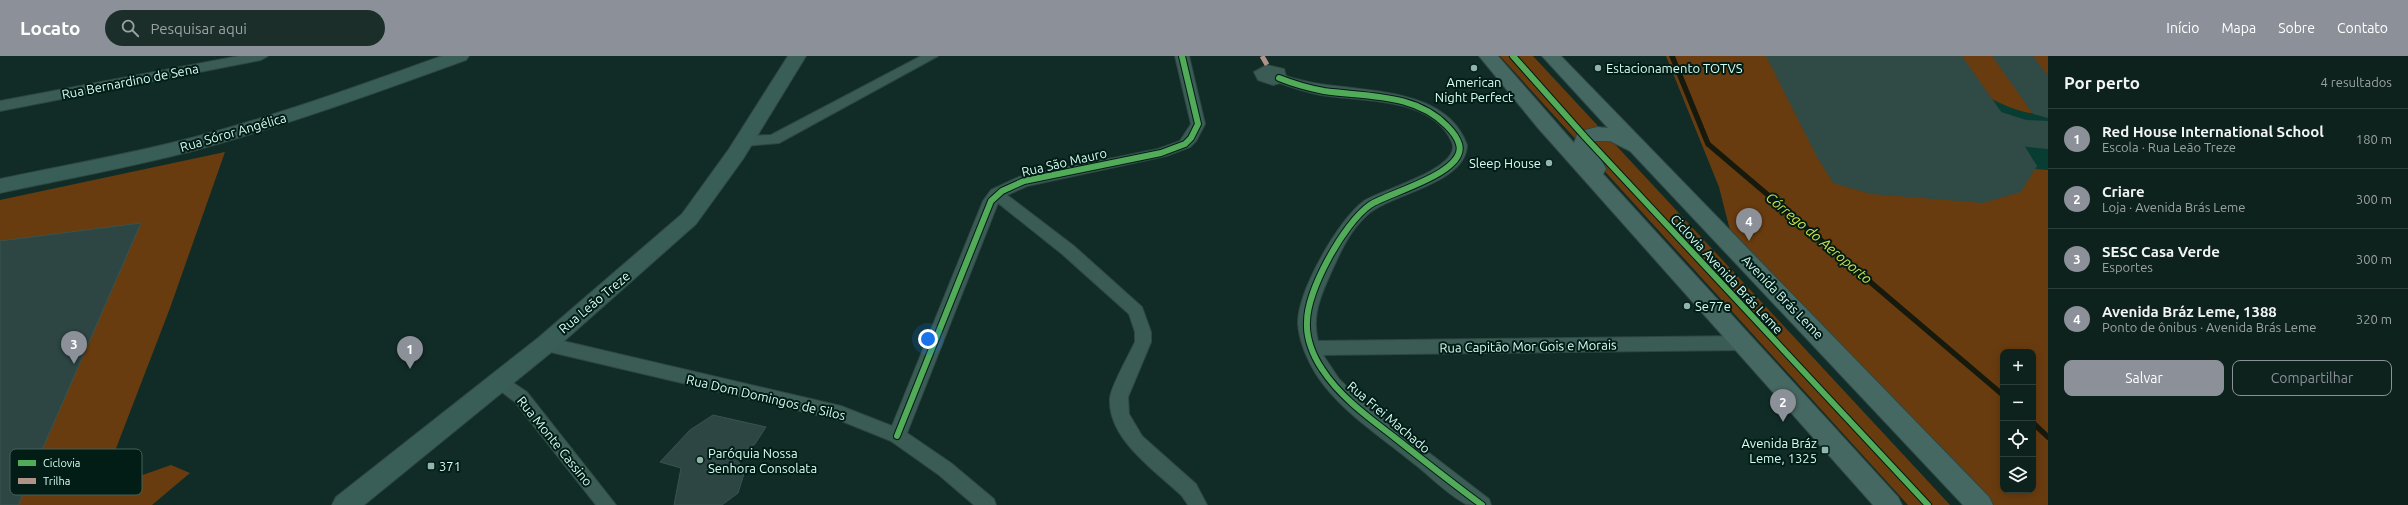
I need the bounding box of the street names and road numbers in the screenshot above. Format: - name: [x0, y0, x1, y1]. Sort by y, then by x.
- street label: Rua Bernardino de Sena: [60, 61, 200, 101]
- street label: Rua Sóror Angélica: [178, 110, 288, 154]
- street label: Rua São Mauro: [1020, 145, 1108, 179]
- street label: Ciclovia Avenida Brás Leme: [1668, 211, 1786, 337]
- street label: Avenida Brás Leme: [1739, 252, 1827, 342]
- street label: Rua Leão Treze: [556, 268, 632, 336]
- street label: Rua Capitão Mor Gois e Morais: [1439, 337, 1617, 355]
- street label: Rua Dom Domingos de Silos: [685, 372, 847, 422]
- street label: Rua Frei Machado: [1345, 378, 1433, 456]
- street label: Rua Monte Cassino: [515, 394, 595, 488]

